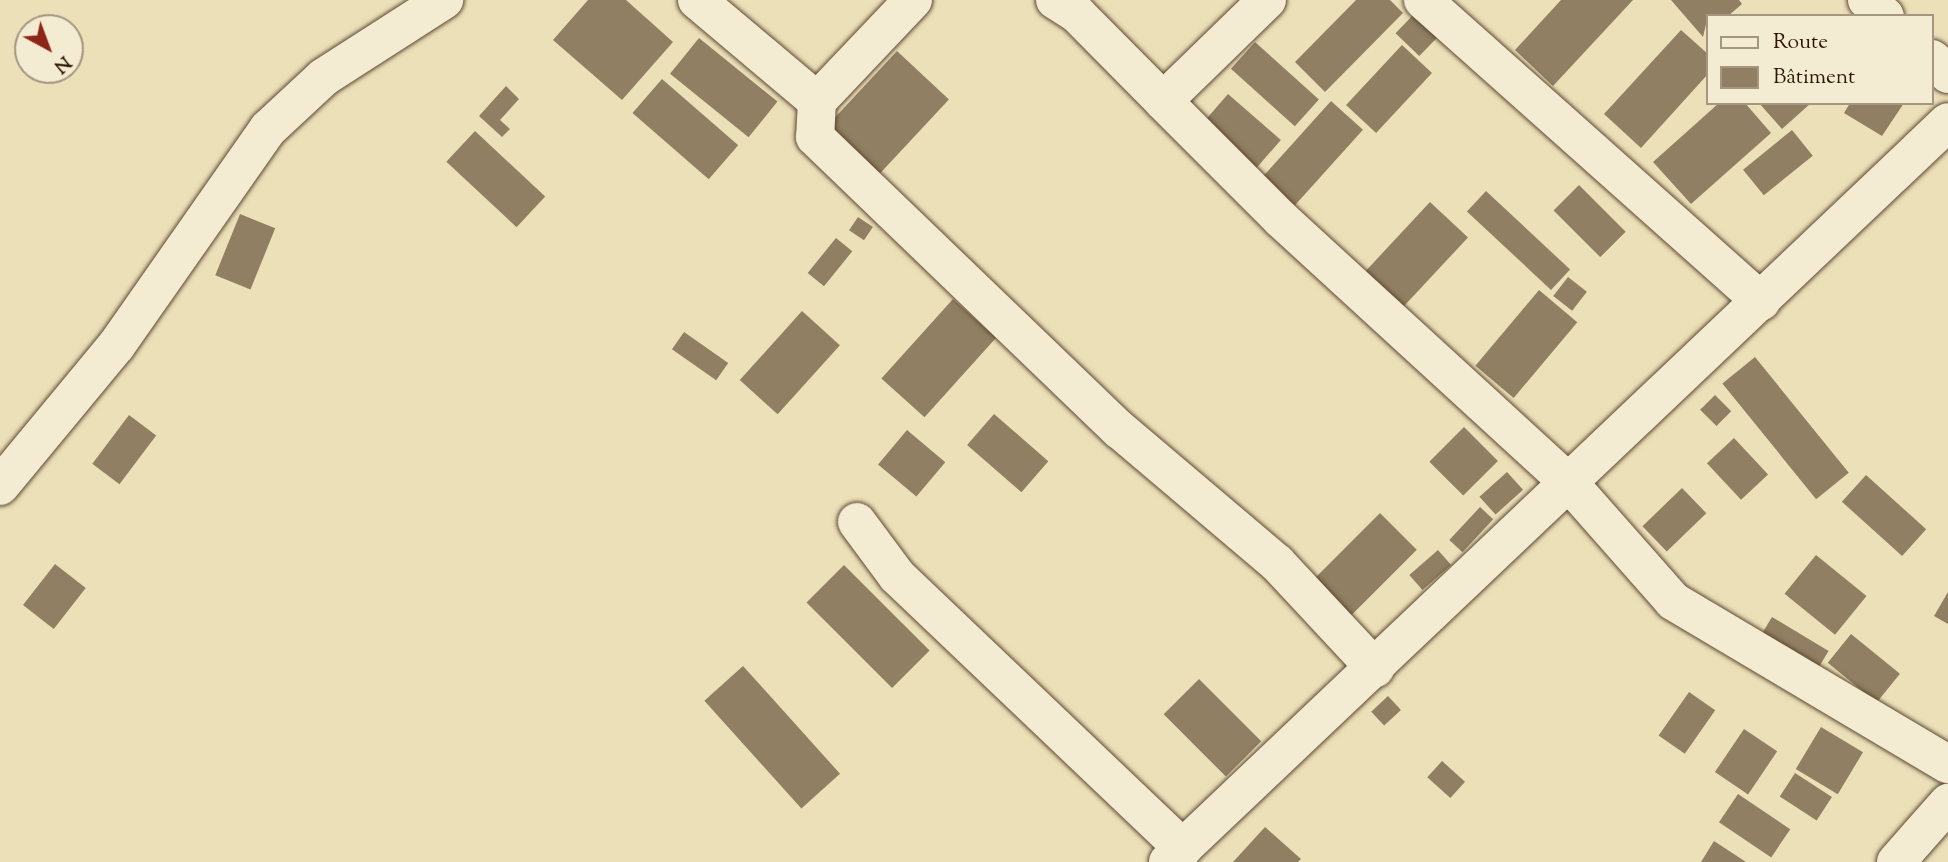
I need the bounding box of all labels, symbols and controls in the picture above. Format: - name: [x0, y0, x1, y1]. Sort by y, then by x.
- north arrow: [14, 14, 84, 84]
- legend: [1706, 14, 1934, 105]
- text: Route: [1773, 28, 1828, 58]
- text: N: [47, 49, 76, 79]
- text: Bâtiment: [1773, 63, 1855, 93]

